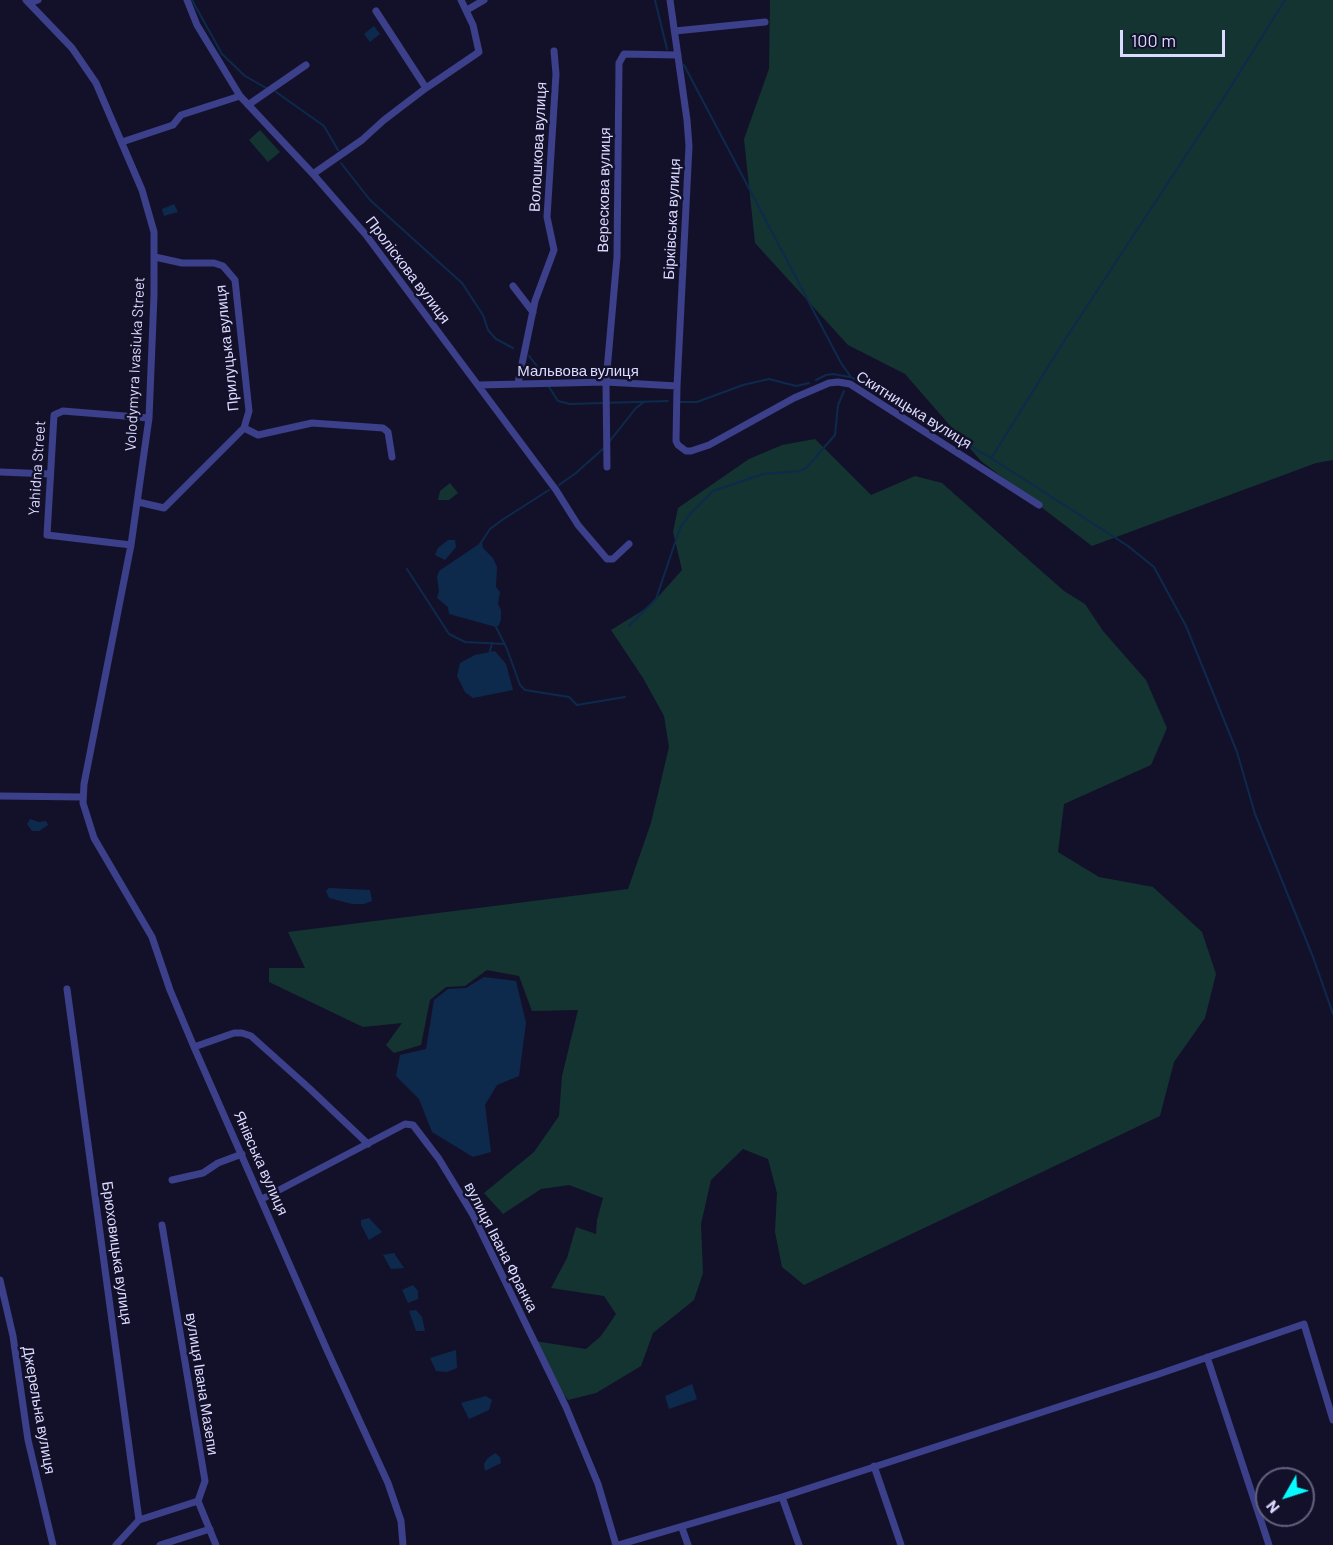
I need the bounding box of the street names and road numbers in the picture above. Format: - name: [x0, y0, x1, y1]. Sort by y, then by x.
- street label: Волошкова вулиця: [526, 82, 550, 212]
- street label: Верескова вулиця: [594, 127, 614, 253]
- street label: Бірківська вулиця: [660, 158, 684, 280]
- street label: Проліскова вулиця: [362, 213, 454, 327]
- street label: Volodymyra Ivasiuka Street: [121, 276, 149, 452]
- street label: Прилуцька вулиця: [211, 284, 243, 412]
- street label: Мальвова вулиця: [517, 362, 639, 380]
- street label: Скитницька вулиця: [853, 367, 975, 453]
- street label: Yahidna Street: [25, 420, 49, 516]
- street label: Янівська вулиця: [230, 1108, 292, 1218]
- street label: вулиця Івана Франка: [460, 1179, 542, 1315]
- street label: Брюховицька вулиця: [98, 1180, 136, 1326]
- street label: вулиця Івана Мазепи: [182, 1311, 222, 1457]
- street label: Джерельна вулиця: [19, 1345, 59, 1475]

